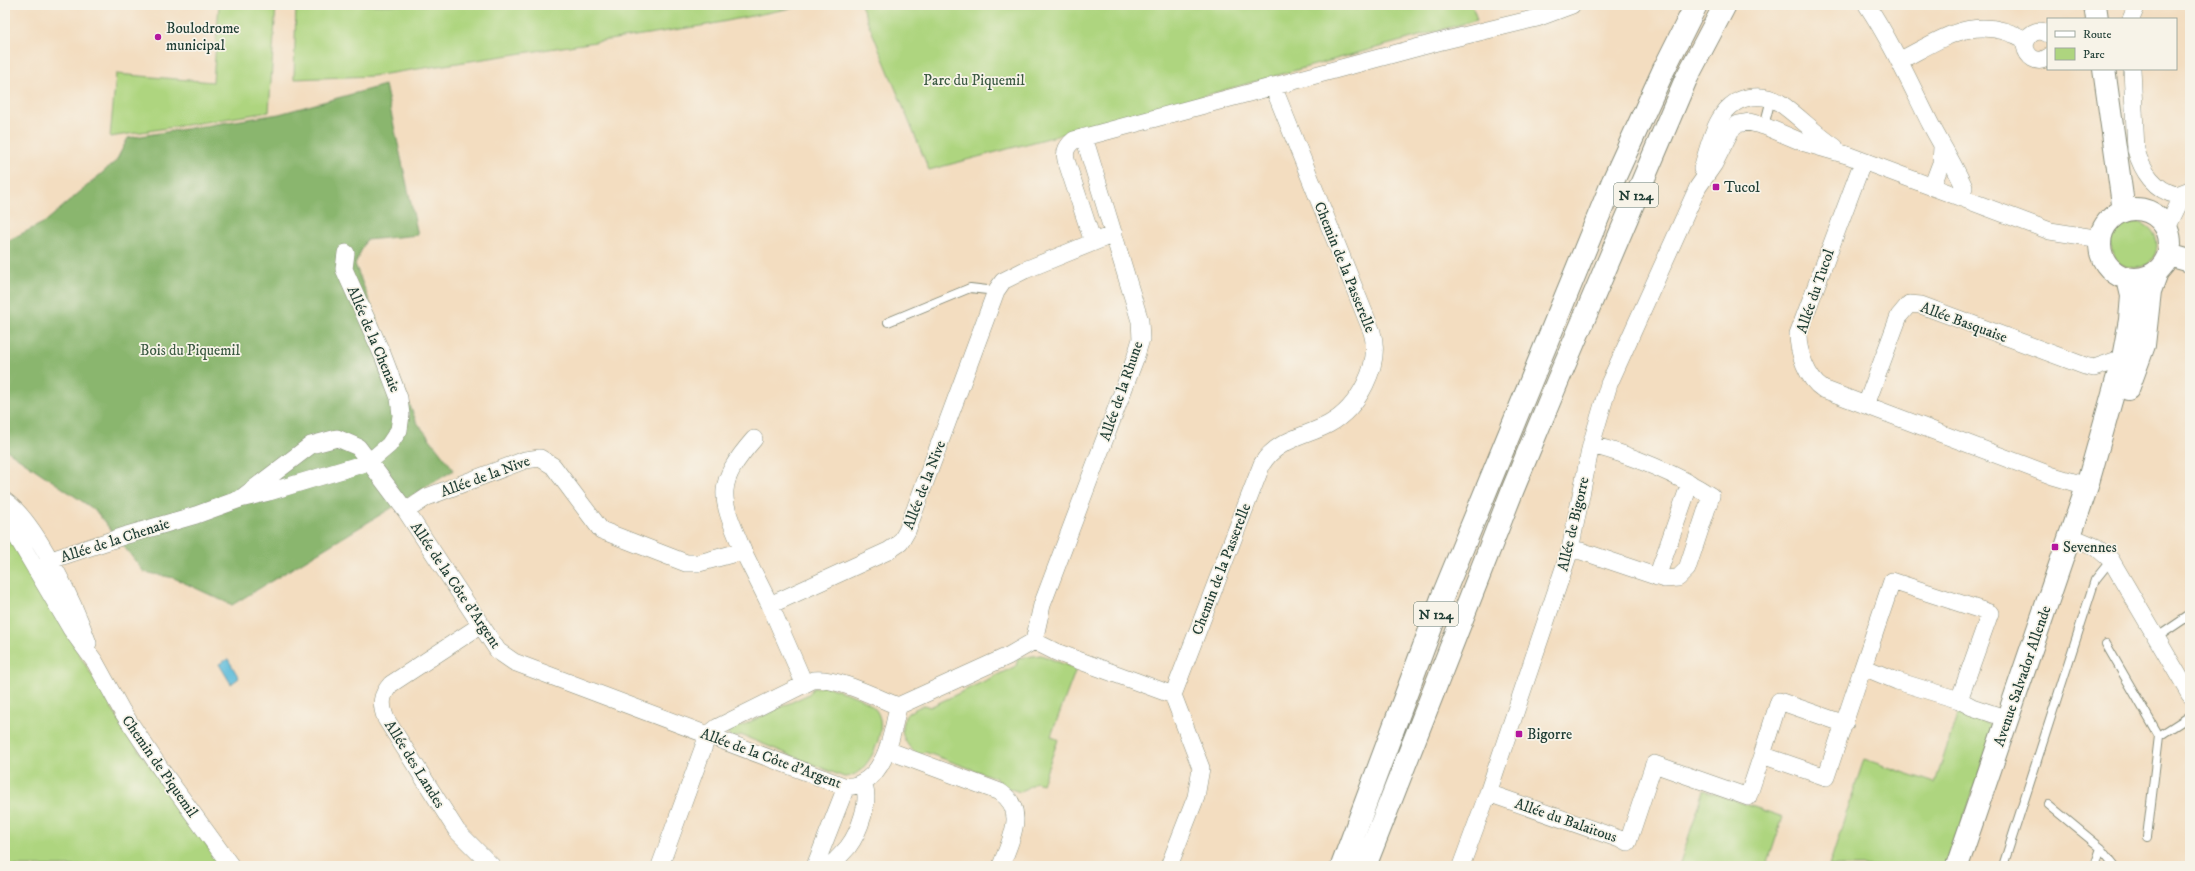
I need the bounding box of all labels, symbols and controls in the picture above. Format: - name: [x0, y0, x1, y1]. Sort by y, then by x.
- legend: [2047, 18, 2177, 70]
- place label: Boulodrome municipal: [166, 19, 240, 55]
- text: Route: [2083, 27, 2111, 42]
- marker: Boulodrome municipal: [153, 32, 163, 42]
- text: Parc: [2083, 47, 2105, 62]
- park label: Parc du Piquemil: [923, 71, 1025, 90]
- place label: Tucol: [1724, 178, 1760, 197]
- marker: Tucol: [1711, 182, 1721, 192]
- road number: N 124: [1614, 183, 1658, 207]
- street label: Chemin de la Passerelle: [1310, 199, 1379, 335]
- street label: Allée du Tucol: [1792, 246, 1839, 336]
- street label: Allée de la Chenaie: [343, 283, 404, 395]
- street label: Allée Basquaise: [1918, 298, 2010, 347]
- street label: Allée de la Rhune: [1096, 339, 1147, 443]
- park label: Bois du Piquemil: [140, 341, 240, 360]
- street label: Allée de la Nive: [899, 438, 950, 532]
- street label: Allée de la Nive: [438, 452, 532, 501]
- street label: Allée de Bigorre: [1553, 475, 1594, 573]
- street label: Chemin de la Passerelle: [1188, 501, 1255, 638]
- street label: Allée de la Chenaie: [58, 514, 172, 567]
- street label: Allée de la Côte d'Argent: [406, 518, 505, 652]
- place label: Sevennes: [2063, 538, 2117, 557]
- marker: Sevennes: [2050, 542, 2060, 552]
- road number: N 124: [1414, 602, 1458, 626]
- street label: Avenue Salvador Allende: [1989, 603, 2056, 749]
- street label: Chemin de Piquemil: [117, 712, 202, 821]
- street label: Allée des Landes: [380, 717, 449, 812]
- street label: Allée de la Côte d'Argent: [698, 724, 844, 793]
- place label: Bigorre: [1527, 725, 1572, 744]
- marker: Bigorre: [1514, 729, 1524, 739]
- street label: Allée du Balaïtous: [1512, 794, 1620, 847]

